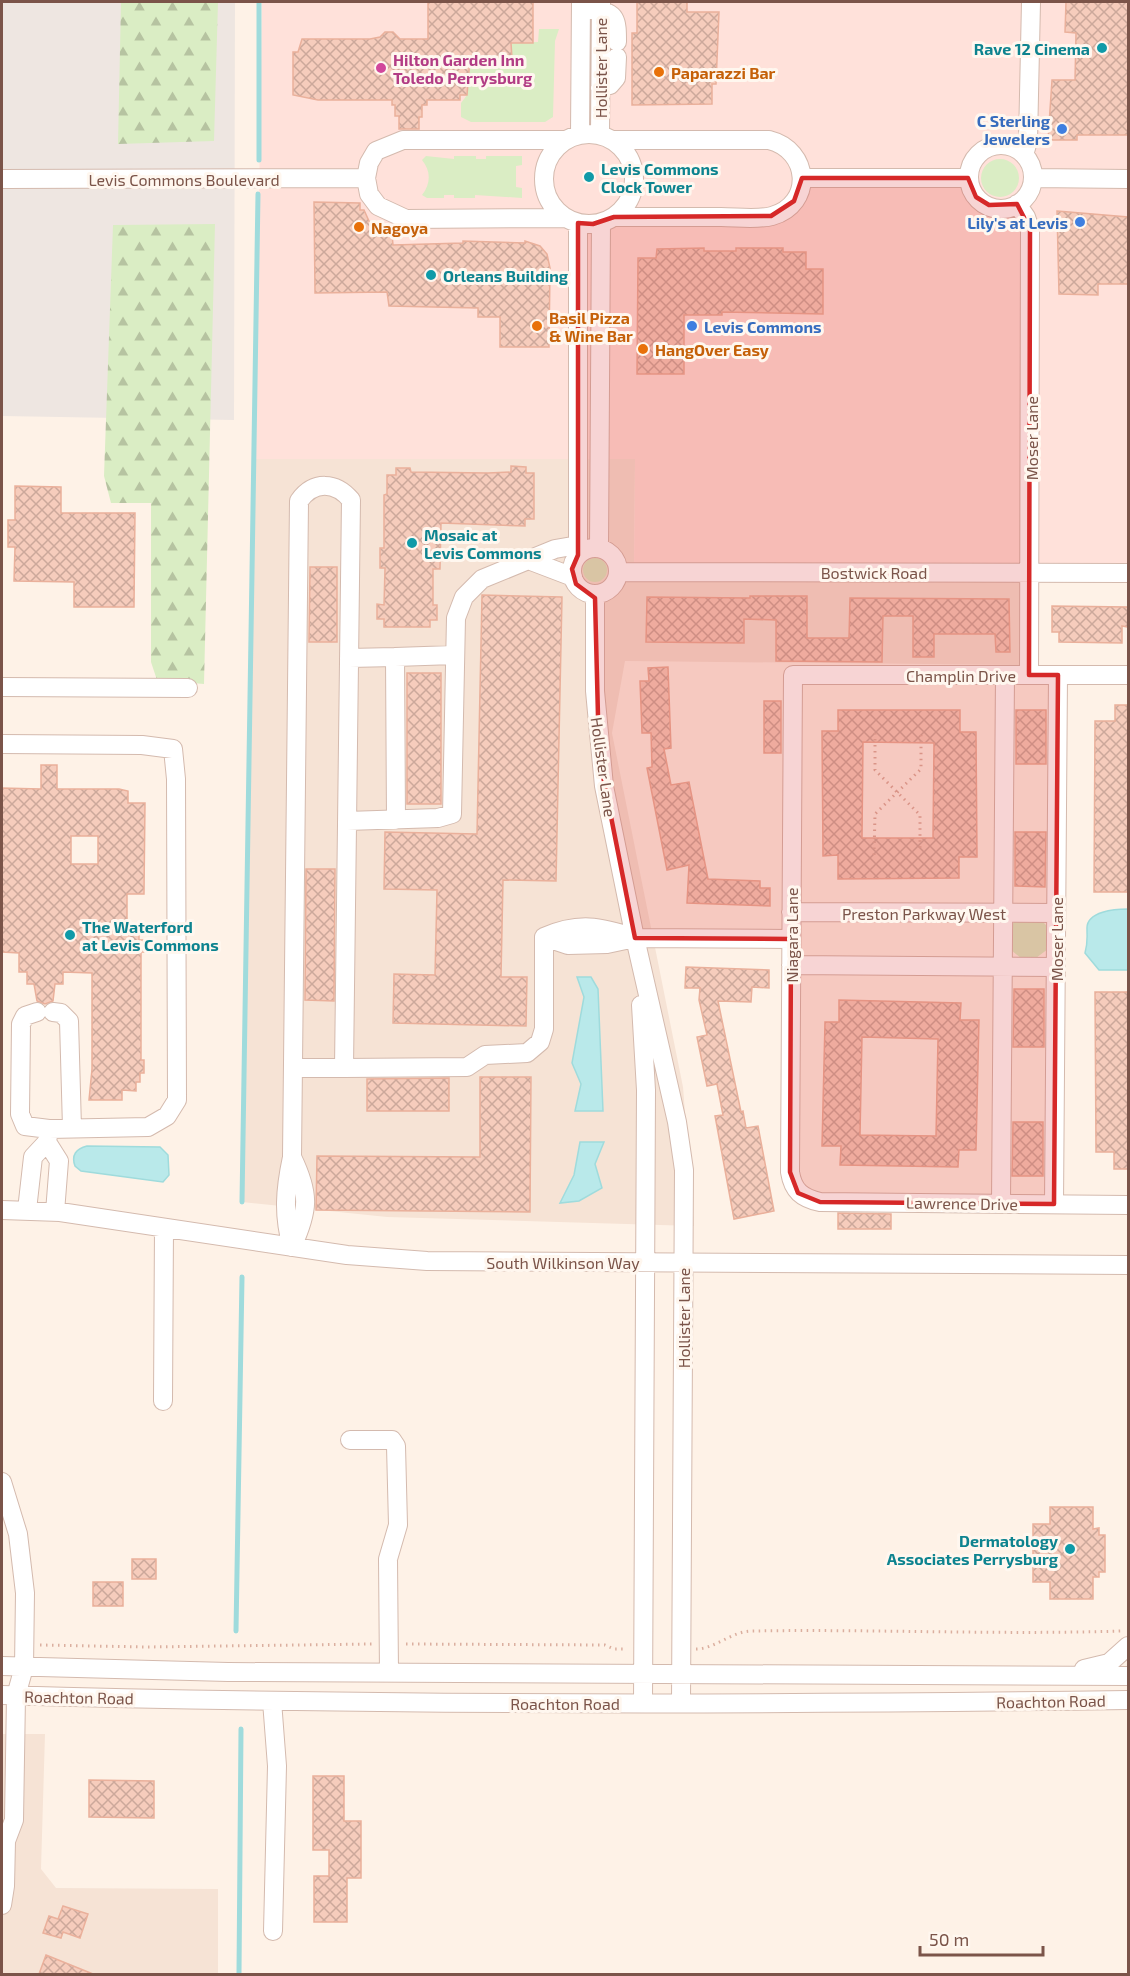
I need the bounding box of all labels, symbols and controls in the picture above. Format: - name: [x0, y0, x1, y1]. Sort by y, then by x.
- street label: Hollister Lane: [591, 18, 610, 118]
- place label: Rave 12 Cinema: [974, 39, 1090, 58]
- marker: Rave 12 Cinema: [1095, 41, 1109, 55]
- place label: Hilton Garden Inn Toledo Perrysburg: [393, 50, 533, 88]
- marker: Hilton Garden Inn Toledo Perrysburg: [374, 61, 388, 75]
- place label: Paparazzi Bar: [671, 63, 776, 82]
- marker: Paparazzi Bar: [652, 65, 666, 79]
- place label: C Sterling Jewelers: [977, 111, 1051, 148]
- marker: C Sterling Jewelers: [1055, 122, 1069, 136]
- place label: Levis Commons Clock Tower: [601, 159, 719, 196]
- street label: Levis Commons Boulevard: [88, 170, 280, 189]
- marker: Levis Commons Clock Tower: [582, 170, 596, 184]
- place label: Lily's at Levis: [967, 213, 1068, 233]
- marker: Lily's at Levis: [1073, 215, 1087, 229]
- place label: Nagoya: [371, 218, 428, 238]
- marker: Nagoya: [352, 220, 366, 234]
- place label: Orleans Building: [443, 266, 569, 285]
- marker: Orleans Building: [424, 268, 438, 282]
- place label: Basil Pizza & Wine Bar: [549, 308, 633, 345]
- place label: Levis Commons: [704, 317, 822, 336]
- marker: Basil Pizza & Wine Bar: [530, 319, 544, 333]
- marker: Levis Commons: [685, 319, 699, 333]
- place label: HangOver Easy: [655, 340, 769, 360]
- marker: HangOver Easy: [636, 342, 650, 356]
- street label: Moser Lane: [1022, 396, 1041, 480]
- place label: Mosaic at Levis Commons: [424, 525, 542, 562]
- marker: Mosaic at Levis Commons: [405, 536, 419, 550]
- street label: Bostwick Road: [821, 563, 927, 582]
- street label: Champlin Drive: [906, 666, 1016, 685]
- street label: Hollister Lane: [588, 716, 620, 818]
- street label: Niagara Lane: [782, 887, 801, 983]
- street label: Moser Lane: [1047, 897, 1066, 981]
- street label: Preston Parkway West: [842, 904, 1006, 923]
- place label: The Waterford at Levis Commons: [82, 917, 219, 954]
- marker: The Waterford at Levis Commons: [63, 928, 77, 942]
- street label: Lawrence Drive: [906, 1193, 1018, 1213]
- street label: South Wilkinson Way: [486, 1253, 640, 1272]
- street label: Hollister Lane: [674, 1268, 693, 1368]
- place label: Dermatology Associates Perrysburg: [887, 1531, 1059, 1569]
- marker: Dermatology Associates Perrysburg: [1063, 1542, 1077, 1556]
- street label: Roachton Road: [24, 1687, 134, 1707]
- street label: Roachton Road: [996, 1691, 1106, 1711]
- street label: Roachton Road: [510, 1694, 620, 1713]
- scale bar: [920, 1919, 1043, 1957]
- text: 50 m: [929, 1928, 969, 1950]

